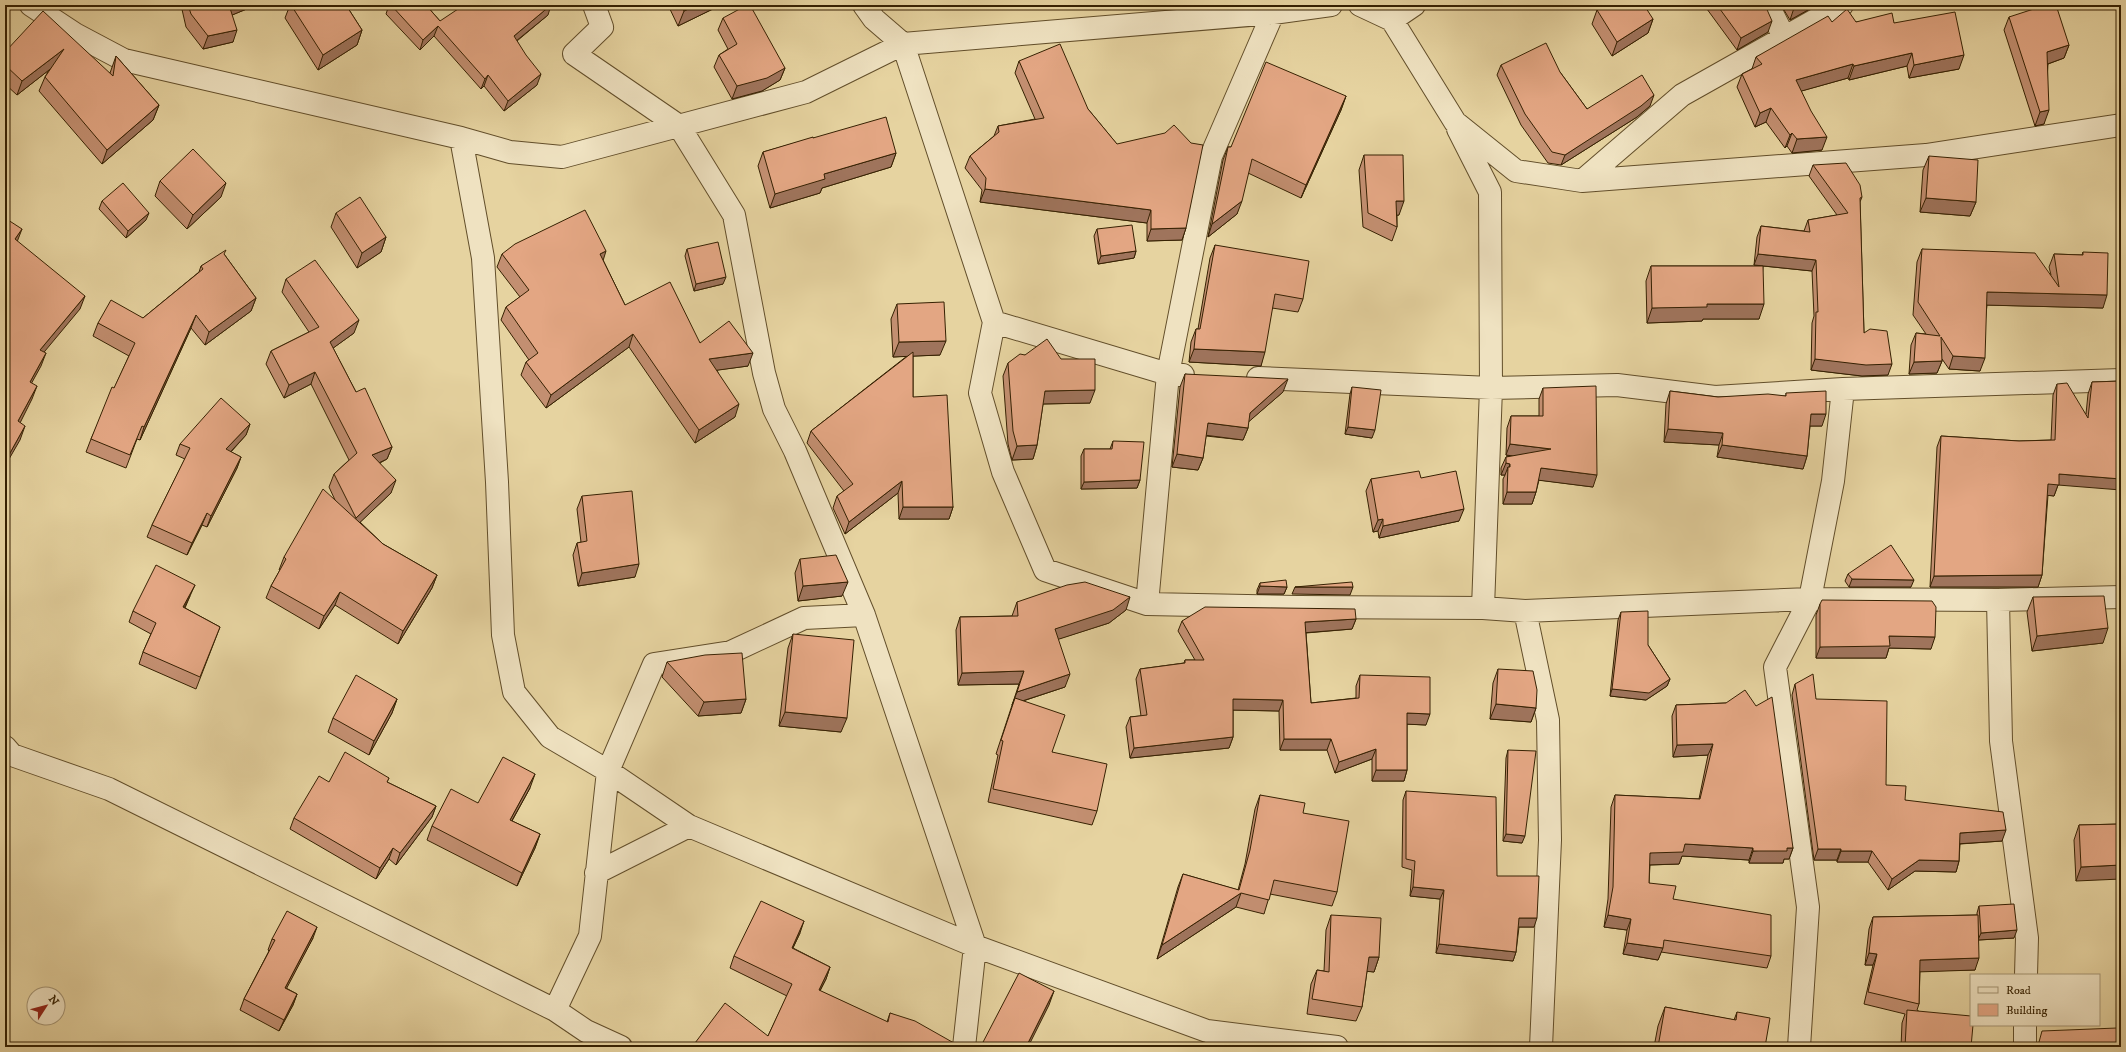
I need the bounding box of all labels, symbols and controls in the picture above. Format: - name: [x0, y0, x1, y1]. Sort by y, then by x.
- legend: [1970, 974, 2100, 1026]
- text: Road: [2006, 983, 2031, 998]
- north arrow: [26, 986, 66, 1026]
- text: N: [45, 993, 62, 1008]
- text: Building: [2006, 1003, 2047, 1018]

